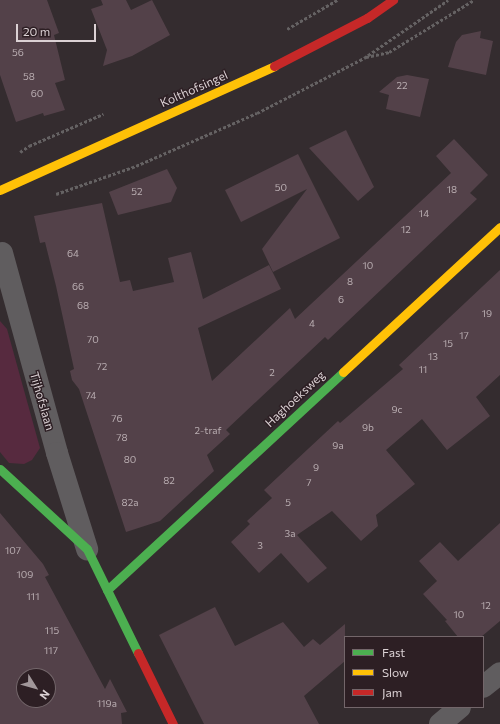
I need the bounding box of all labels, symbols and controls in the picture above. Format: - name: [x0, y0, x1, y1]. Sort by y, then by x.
- scale bar: [18, 16, 98, 42]
- text: 20 m: [23, 24, 50, 38]
- house number: 56: [12, 47, 24, 59]
- street label: Kolthofsingel: [158, 68, 230, 110]
- house number: 58: [23, 71, 35, 83]
- house number: 22: [396, 80, 408, 92]
- house number: 60: [31, 88, 43, 100]
- house number: 50: [275, 182, 287, 194]
- house number: 18: [447, 184, 457, 196]
- house number: 52: [131, 186, 143, 198]
- house number: 14: [419, 208, 429, 220]
- house number: 12: [401, 224, 411, 236]
- house number: 64: [67, 248, 79, 260]
- house number: 10: [363, 260, 373, 272]
- house number: 8: [347, 276, 353, 288]
- house number: 66: [72, 281, 84, 293]
- house number: 6: [338, 294, 344, 306]
- house number: 68: [77, 300, 89, 312]
- house number: 19: [482, 308, 492, 320]
- house number: 4: [309, 318, 315, 330]
- house number: 17: [459, 330, 469, 342]
- house number: 70: [87, 334, 99, 346]
- house number: 15: [443, 338, 453, 350]
- house number: 13: [428, 351, 438, 363]
- house number: 72: [97, 361, 107, 373]
- house number: 11: [419, 364, 427, 376]
- house number: 2: [269, 367, 275, 379]
- street label: Haghoeksweg: [262, 368, 328, 430]
- street label: Tijhofslaan: [27, 370, 57, 432]
- house number: 74: [86, 390, 96, 402]
- house number: 9c: [391, 404, 403, 416]
- house number: 76: [111, 413, 123, 425]
- house number: 9b: [362, 422, 374, 434]
- house number: 2-traf: [195, 425, 221, 437]
- house number: 78: [116, 432, 128, 444]
- house number: 9a: [332, 440, 344, 452]
- house number: 80: [124, 454, 136, 466]
- house number: 9: [313, 462, 319, 474]
- house number: 82: [163, 475, 175, 487]
- house number: 7: [306, 477, 312, 489]
- house number: 82a: [122, 497, 138, 509]
- house number: 5: [285, 497, 291, 509]
- house number: 3a: [285, 528, 295, 540]
- house number: 3: [257, 540, 263, 552]
- house number: 107: [5, 545, 21, 557]
- house number: 109: [17, 569, 33, 581]
- house number: 111: [27, 591, 39, 603]
- house number: 12: [481, 600, 491, 612]
- house number: 10: [454, 609, 464, 621]
- house number: 115: [45, 625, 59, 637]
- legend: [344, 636, 484, 708]
- house number: 117: [44, 645, 58, 657]
- text: Fast: [382, 645, 405, 659]
- text: Slow: [382, 665, 409, 679]
- north arrow: [16, 668, 56, 708]
- text: Jam: [382, 685, 402, 699]
- text: N: [38, 688, 53, 702]
- house number: 119a: [97, 698, 117, 710]

